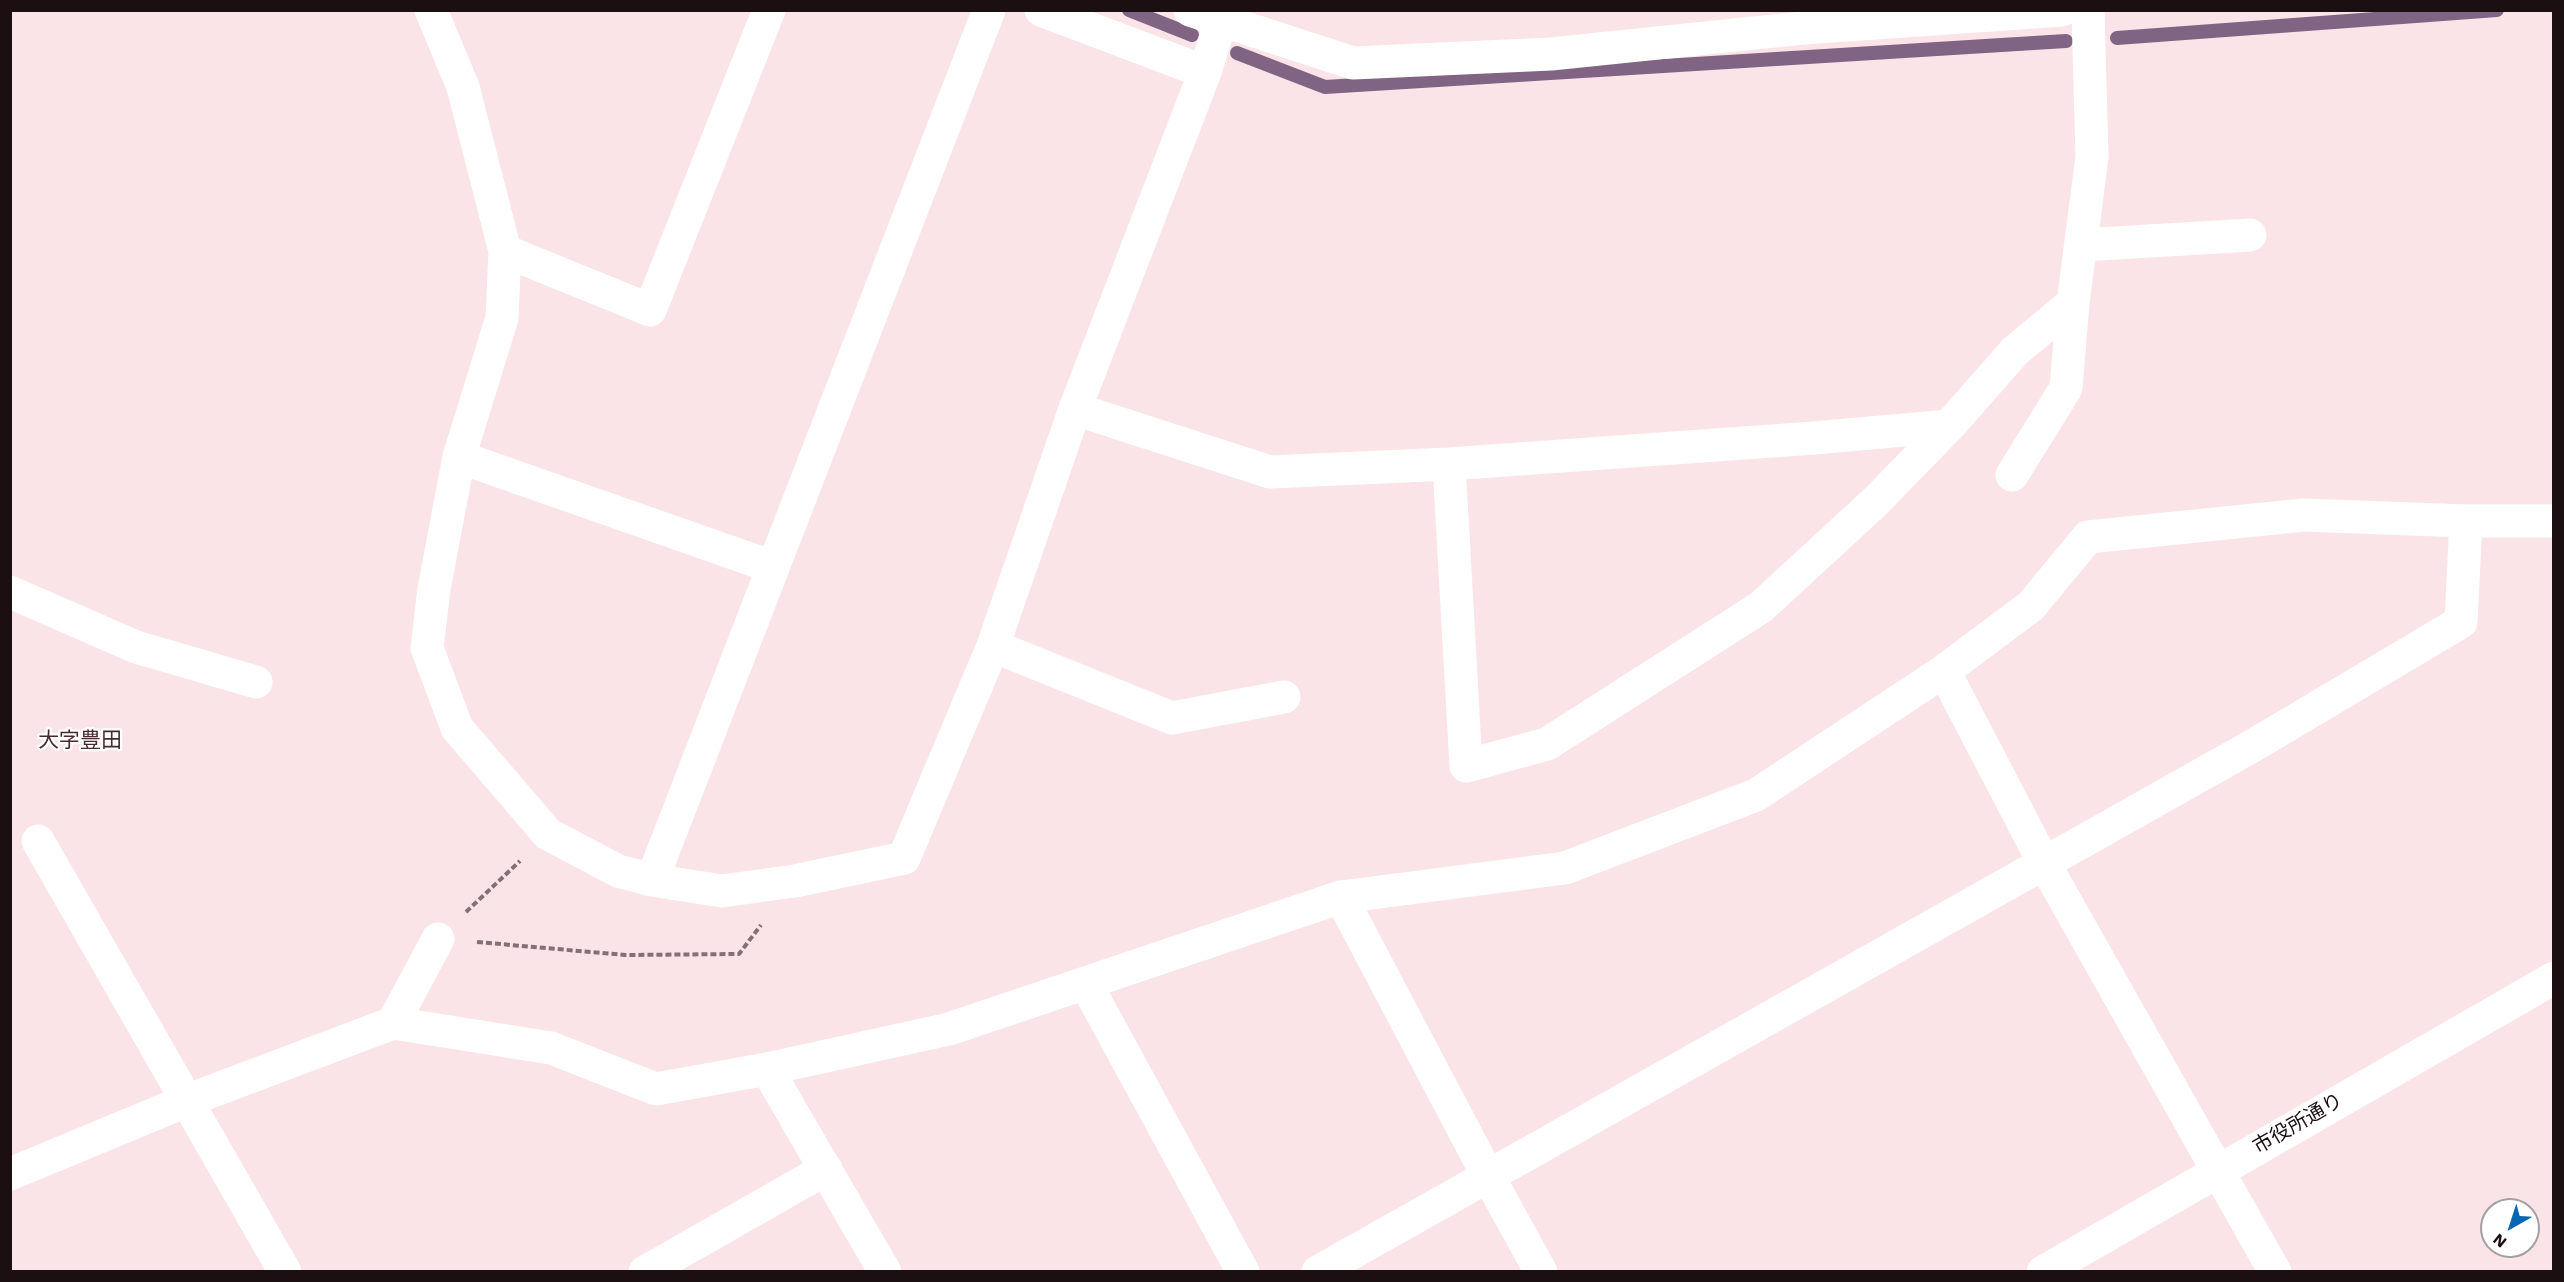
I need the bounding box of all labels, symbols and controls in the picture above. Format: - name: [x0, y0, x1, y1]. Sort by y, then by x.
- district label: 大字豊田: [38, 728, 122, 754]
- street label: 市役所通り: [2249, 1089, 2347, 1159]
- north arrow: [2480, 1198, 2540, 1258]
- text: N: [2489, 1230, 2510, 1252]

